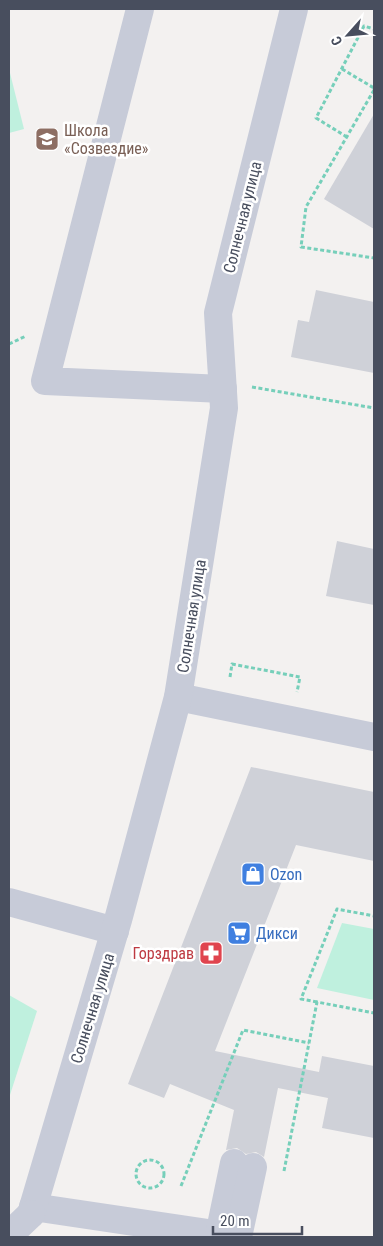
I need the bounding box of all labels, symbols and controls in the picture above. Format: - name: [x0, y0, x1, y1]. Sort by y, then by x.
- north arrow: [323, 10, 373, 60]
- text: С: [327, 34, 345, 48]
- place label: Школа «Созвездие»: [64, 121, 149, 158]
- school or university icon: Школа «Созвездие»: [34, 126, 60, 152]
- street label: Солнечная улица: [219, 159, 266, 275]
- street label: Солнечная улица: [173, 558, 210, 674]
- shop icon: Ozon: [240, 861, 266, 887]
- place label: Ozon: [270, 865, 302, 884]
- supermarket icon: Дикси: [226, 920, 252, 946]
- place label: Дикси: [256, 924, 298, 943]
- pharmacy icon: Горздрав: [198, 940, 224, 966]
- place label: Горздрав: [132, 944, 194, 963]
- street label: Солнечная улица: [67, 951, 118, 1066]
- scale bar: [213, 1204, 302, 1236]
- text: 20 m: [220, 1212, 250, 1230]

